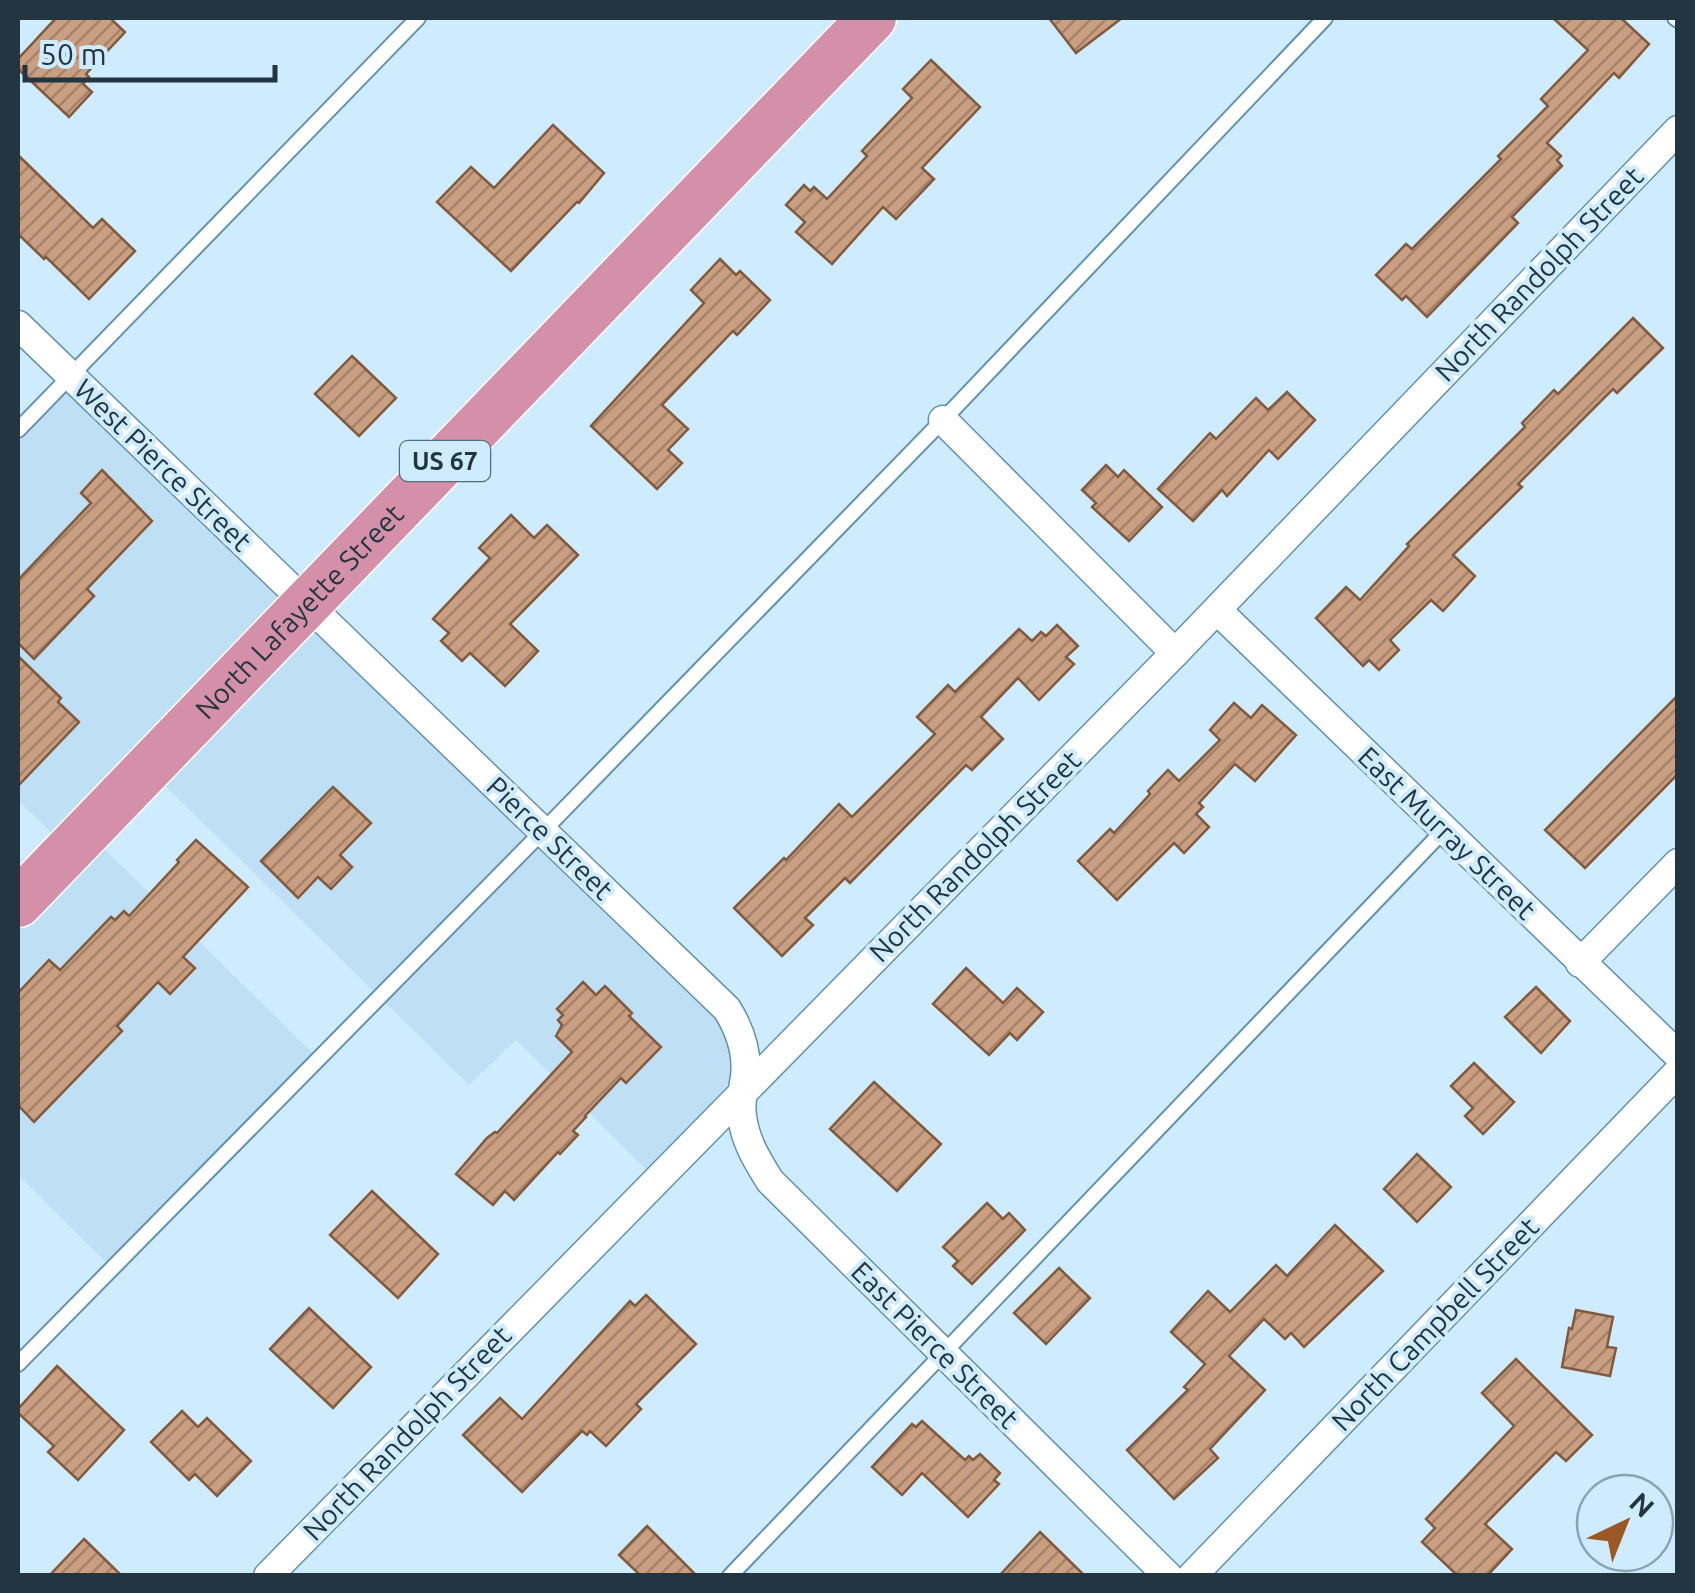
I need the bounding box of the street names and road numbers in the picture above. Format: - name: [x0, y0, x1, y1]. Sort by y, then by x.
- street label: North Randolph Street: [1428, 160, 1649, 387]
- street label: West Pierce Street: [69, 373, 258, 557]
- road number: US 67: [400, 441, 490, 481]
- street label: North Lafayette Street: [189, 498, 409, 725]
- street label: East Murray Street: [1353, 740, 1542, 925]
- street label: North Randolph Street: [863, 744, 1086, 967]
- street label: Pierce Street: [481, 770, 620, 905]
- street label: North Campbell Street: [1325, 1211, 1544, 1436]
- street label: East Pierce Street: [846, 1255, 1025, 1434]
- street label: North Randolph Street: [296, 1319, 517, 1546]

